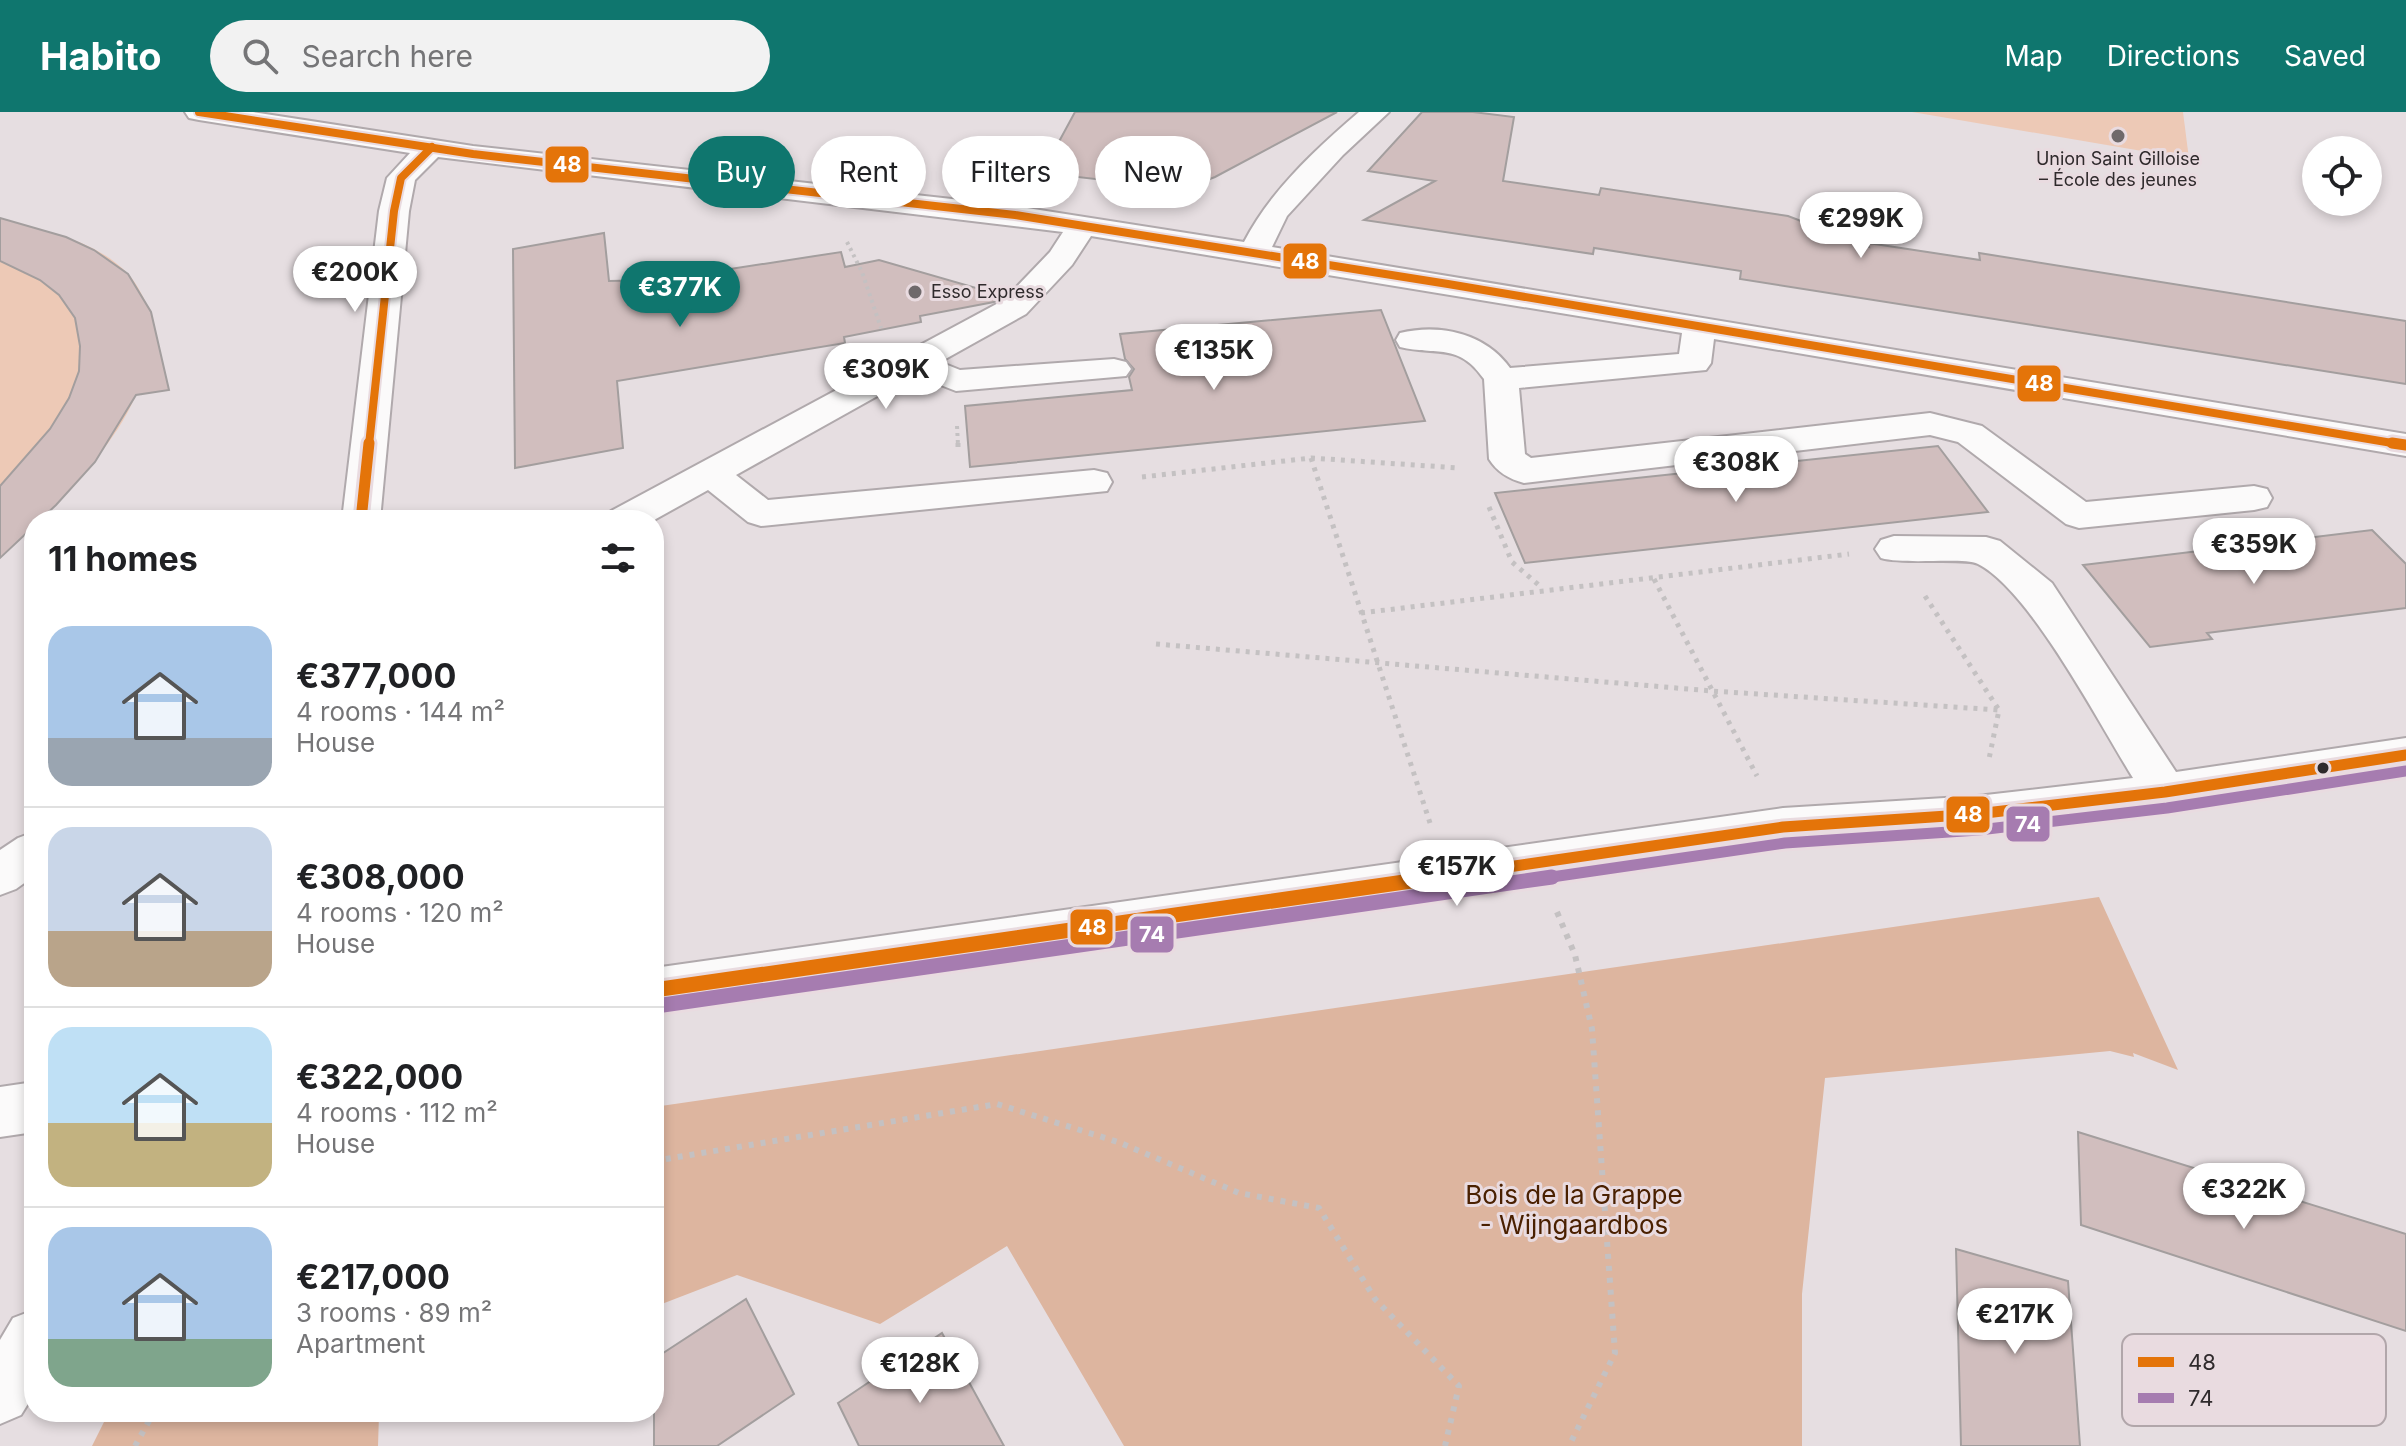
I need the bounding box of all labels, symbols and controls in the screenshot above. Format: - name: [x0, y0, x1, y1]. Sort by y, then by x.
- search box: [210, 20, 770, 92]
- text: Habito: [40, 33, 162, 79]
- icon: search: [238, 34, 282, 78]
- text: Search here: [302, 38, 473, 74]
- text: Map: [2004, 39, 2063, 73]
- text: Directions: [2107, 39, 2240, 73]
- text: Saved: [2284, 39, 2366, 73]
- marker: Union Saint Gilloise – École des jeunes: [2109, 127, 2127, 145]
- chip: Buy: [688, 136, 795, 208]
- chip: Rent: [811, 136, 926, 208]
- chip: Filters: [942, 136, 1079, 208]
- chip: New: [1095, 136, 1211, 208]
- map controls: [2302, 136, 2382, 216]
- button: locate: [2302, 136, 2382, 216]
- line badge: 48: [544, 145, 590, 184]
- place label: Union Saint Gilloise – École des jeunes: [2036, 148, 2200, 190]
- text: 48: [552, 151, 582, 177]
- pin: €299K: [1805, 192, 1917, 260]
- text: €299K: [1818, 202, 1904, 233]
- line badge: 48: [1282, 242, 1328, 280]
- pin: €200K: [299, 246, 411, 314]
- text: 48: [1290, 248, 1320, 274]
- text: €200K: [311, 256, 399, 287]
- pin: €377K: [624, 261, 736, 329]
- text: €377K: [638, 271, 722, 302]
- place label: Esso Express: [931, 281, 1044, 302]
- marker: Esso Express: [906, 283, 924, 301]
- pin: €135K: [1158, 324, 1270, 392]
- text: €135K: [1173, 334, 1255, 365]
- pin: €309K: [830, 343, 942, 411]
- text: €309K: [842, 353, 930, 384]
- line badge: 48: [2016, 364, 2062, 403]
- text: 48: [2024, 370, 2054, 396]
- pin: €308K: [1680, 436, 1792, 504]
- text: €308K: [1692, 446, 1780, 477]
- pin: €359K: [2198, 518, 2310, 586]
- text: €359K: [2211, 528, 2297, 559]
- icon: filters: [596, 536, 640, 580]
- text: 11 homes: [48, 538, 198, 579]
- text: €377,000: [296, 655, 456, 696]
- icon: home: [112, 658, 208, 754]
- text: 4 rooms · 144 m²: [296, 696, 505, 727]
- text: House: [296, 727, 375, 758]
- unlabelled marker: [2315, 760, 2331, 776]
- line badge: 48: [1945, 795, 1991, 834]
- text: 48: [1953, 801, 1983, 827]
- line badge: 74: [2005, 805, 2051, 843]
- text: 74: [2015, 811, 2041, 837]
- pin: €157K: [1401, 840, 1513, 908]
- text: €157K: [1417, 850, 1497, 881]
- text: €308,000: [296, 856, 465, 897]
- icon: home: [112, 859, 208, 955]
- text: 4 rooms · 120 m²: [296, 897, 504, 928]
- line badge: 48: [1069, 908, 1114, 946]
- text: 48: [1077, 914, 1107, 940]
- line badge: 74: [1129, 915, 1175, 954]
- text: 74: [1139, 921, 1165, 947]
- text: House: [296, 928, 375, 959]
- text: €322,000: [296, 1056, 463, 1097]
- icon: home: [112, 1059, 208, 1155]
- text: 4 rooms · 112 m²: [296, 1097, 498, 1128]
- text: House: [296, 1128, 375, 1159]
- pin: €322K: [2188, 1163, 2300, 1231]
- text: €322K: [2201, 1173, 2287, 1204]
- park label: Bois de la Grappe - Wijngaardbos: [1465, 1179, 1683, 1240]
- text: €217,000: [296, 1256, 450, 1297]
- icon: home: [112, 1259, 208, 1355]
- pin: €217K: [1959, 1288, 2071, 1356]
- text: 3 rooms · 89 m²: [296, 1297, 492, 1328]
- text: €217K: [1975, 1298, 2055, 1329]
- text: Apartment: [296, 1328, 425, 1359]
- legend: [2122, 1334, 2386, 1426]
- pin: €128K: [864, 1337, 976, 1405]
- text: €128K: [879, 1347, 961, 1378]
- text: 48: [2188, 1349, 2216, 1375]
- text: 74: [2188, 1385, 2213, 1411]

